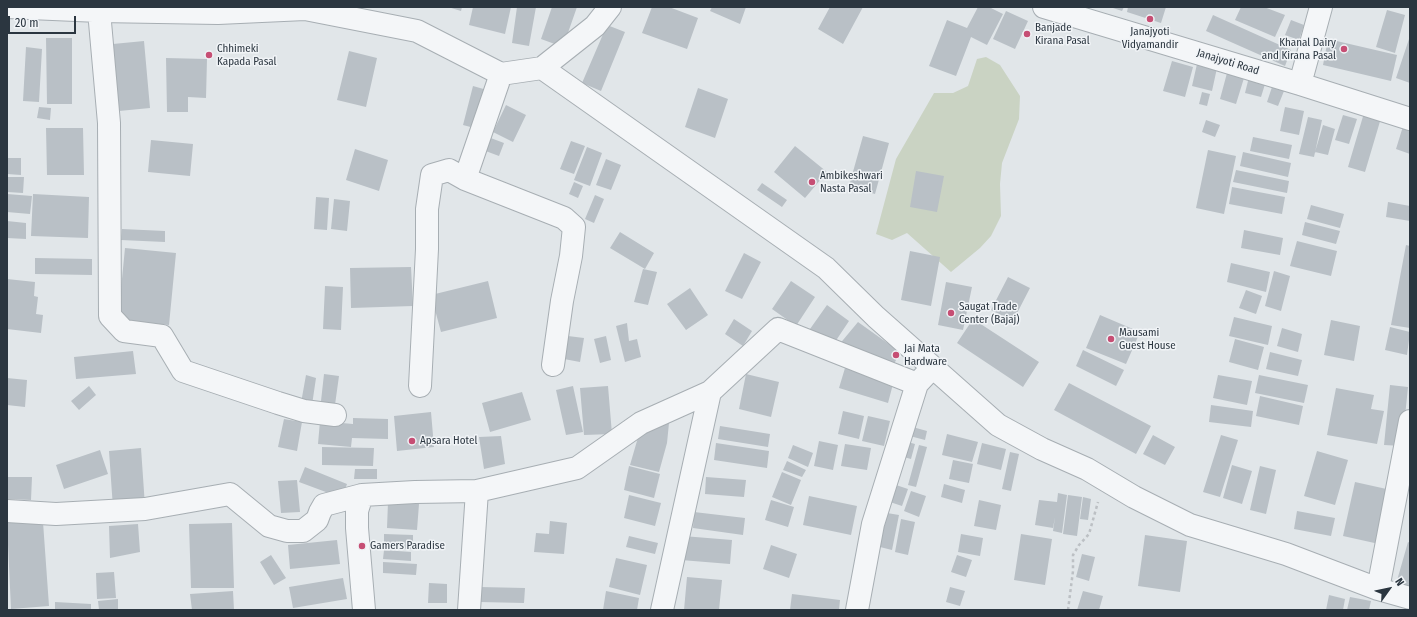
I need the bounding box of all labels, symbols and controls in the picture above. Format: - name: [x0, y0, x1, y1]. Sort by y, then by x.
- scale bar: [10, 8, 78, 34]
- marker: Janajyoti Vidyamandir: [1145, 14, 1155, 24]
- text: 20 m: [15, 16, 39, 30]
- place label: Banjade Kirana Pasal: [1035, 21, 1090, 47]
- place label: Janajyoti Vidyamandir: [1122, 25, 1178, 51]
- marker: Banjade Kirana Pasal: [1022, 29, 1032, 39]
- place label: Khanal Dairy and Kirana Pasal: [1262, 36, 1336, 62]
- place label: Chhimeki Kapada Pasal: [217, 42, 276, 68]
- marker: Khanal Dairy and Kirana Pasal: [1339, 44, 1349, 54]
- street label: Janajyoti Road: [1195, 46, 1261, 78]
- marker: Chhimeki Kapada Pasal: [204, 50, 214, 60]
- place label: Ambikeshwari Nasta Pasal: [820, 169, 883, 195]
- marker: Ambikeshwari Nasta Pasal: [807, 177, 817, 187]
- place label: Saugat Trade Center (Bajaj): [959, 300, 1019, 326]
- marker: Saugat Trade Center (Bajaj): [946, 308, 956, 318]
- place label: Mausami Guest House: [1119, 326, 1176, 352]
- marker: Mausami Guest House: [1106, 334, 1116, 344]
- place label: Jai Mata Hardware: [904, 342, 947, 368]
- marker: Jai Mata Hardware: [891, 350, 901, 360]
- place label: Apsara Hotel: [420, 434, 477, 448]
- marker: Apsara Hotel: [407, 436, 417, 446]
- place label: Gamers Paradise: [370, 539, 445, 553]
- marker: Gamers Paradise: [357, 541, 367, 551]
- north arrow: [1369, 569, 1409, 609]
- text: N: [1392, 576, 1407, 588]

